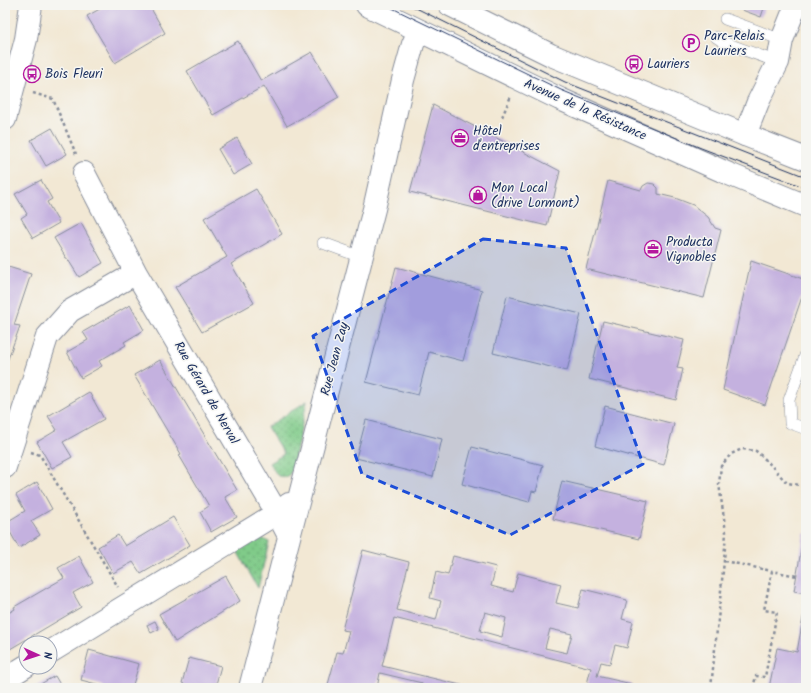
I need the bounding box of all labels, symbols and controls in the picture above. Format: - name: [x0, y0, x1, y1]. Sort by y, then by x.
- place label: Parc-Relais Lauriers: [704, 26, 765, 62]
- parking icon: Parc-Relais Lauriers: [681, 33, 701, 53]
- bus stop icon: Lauriers: [624, 54, 644, 74]
- place label: Lauriers: [647, 54, 690, 75]
- bus stop icon: Bois Fleuri: [22, 64, 42, 84]
- place label: Bois Fleuri: [45, 64, 103, 85]
- street label: Avenue de la Résistance: [520, 73, 650, 147]
- place label: Hôtel d'entreprises: [473, 121, 540, 157]
- office icon: Hôtel d'entreprises: [450, 128, 470, 148]
- place label: Mon Local (drive Lormont): [491, 178, 580, 214]
- shop icon: Mon Local (drive Lormont): [468, 185, 488, 205]
- place label: Producta Vignobles: [666, 232, 717, 268]
- office icon: Producta Vignobles: [643, 239, 663, 259]
- street label: Rue Jean Zay: [315, 319, 355, 398]
- street label: Rue Gérard de Nerval: [168, 337, 244, 449]
- north arrow: [18, 635, 58, 675]
- text: N: [38, 652, 56, 659]

